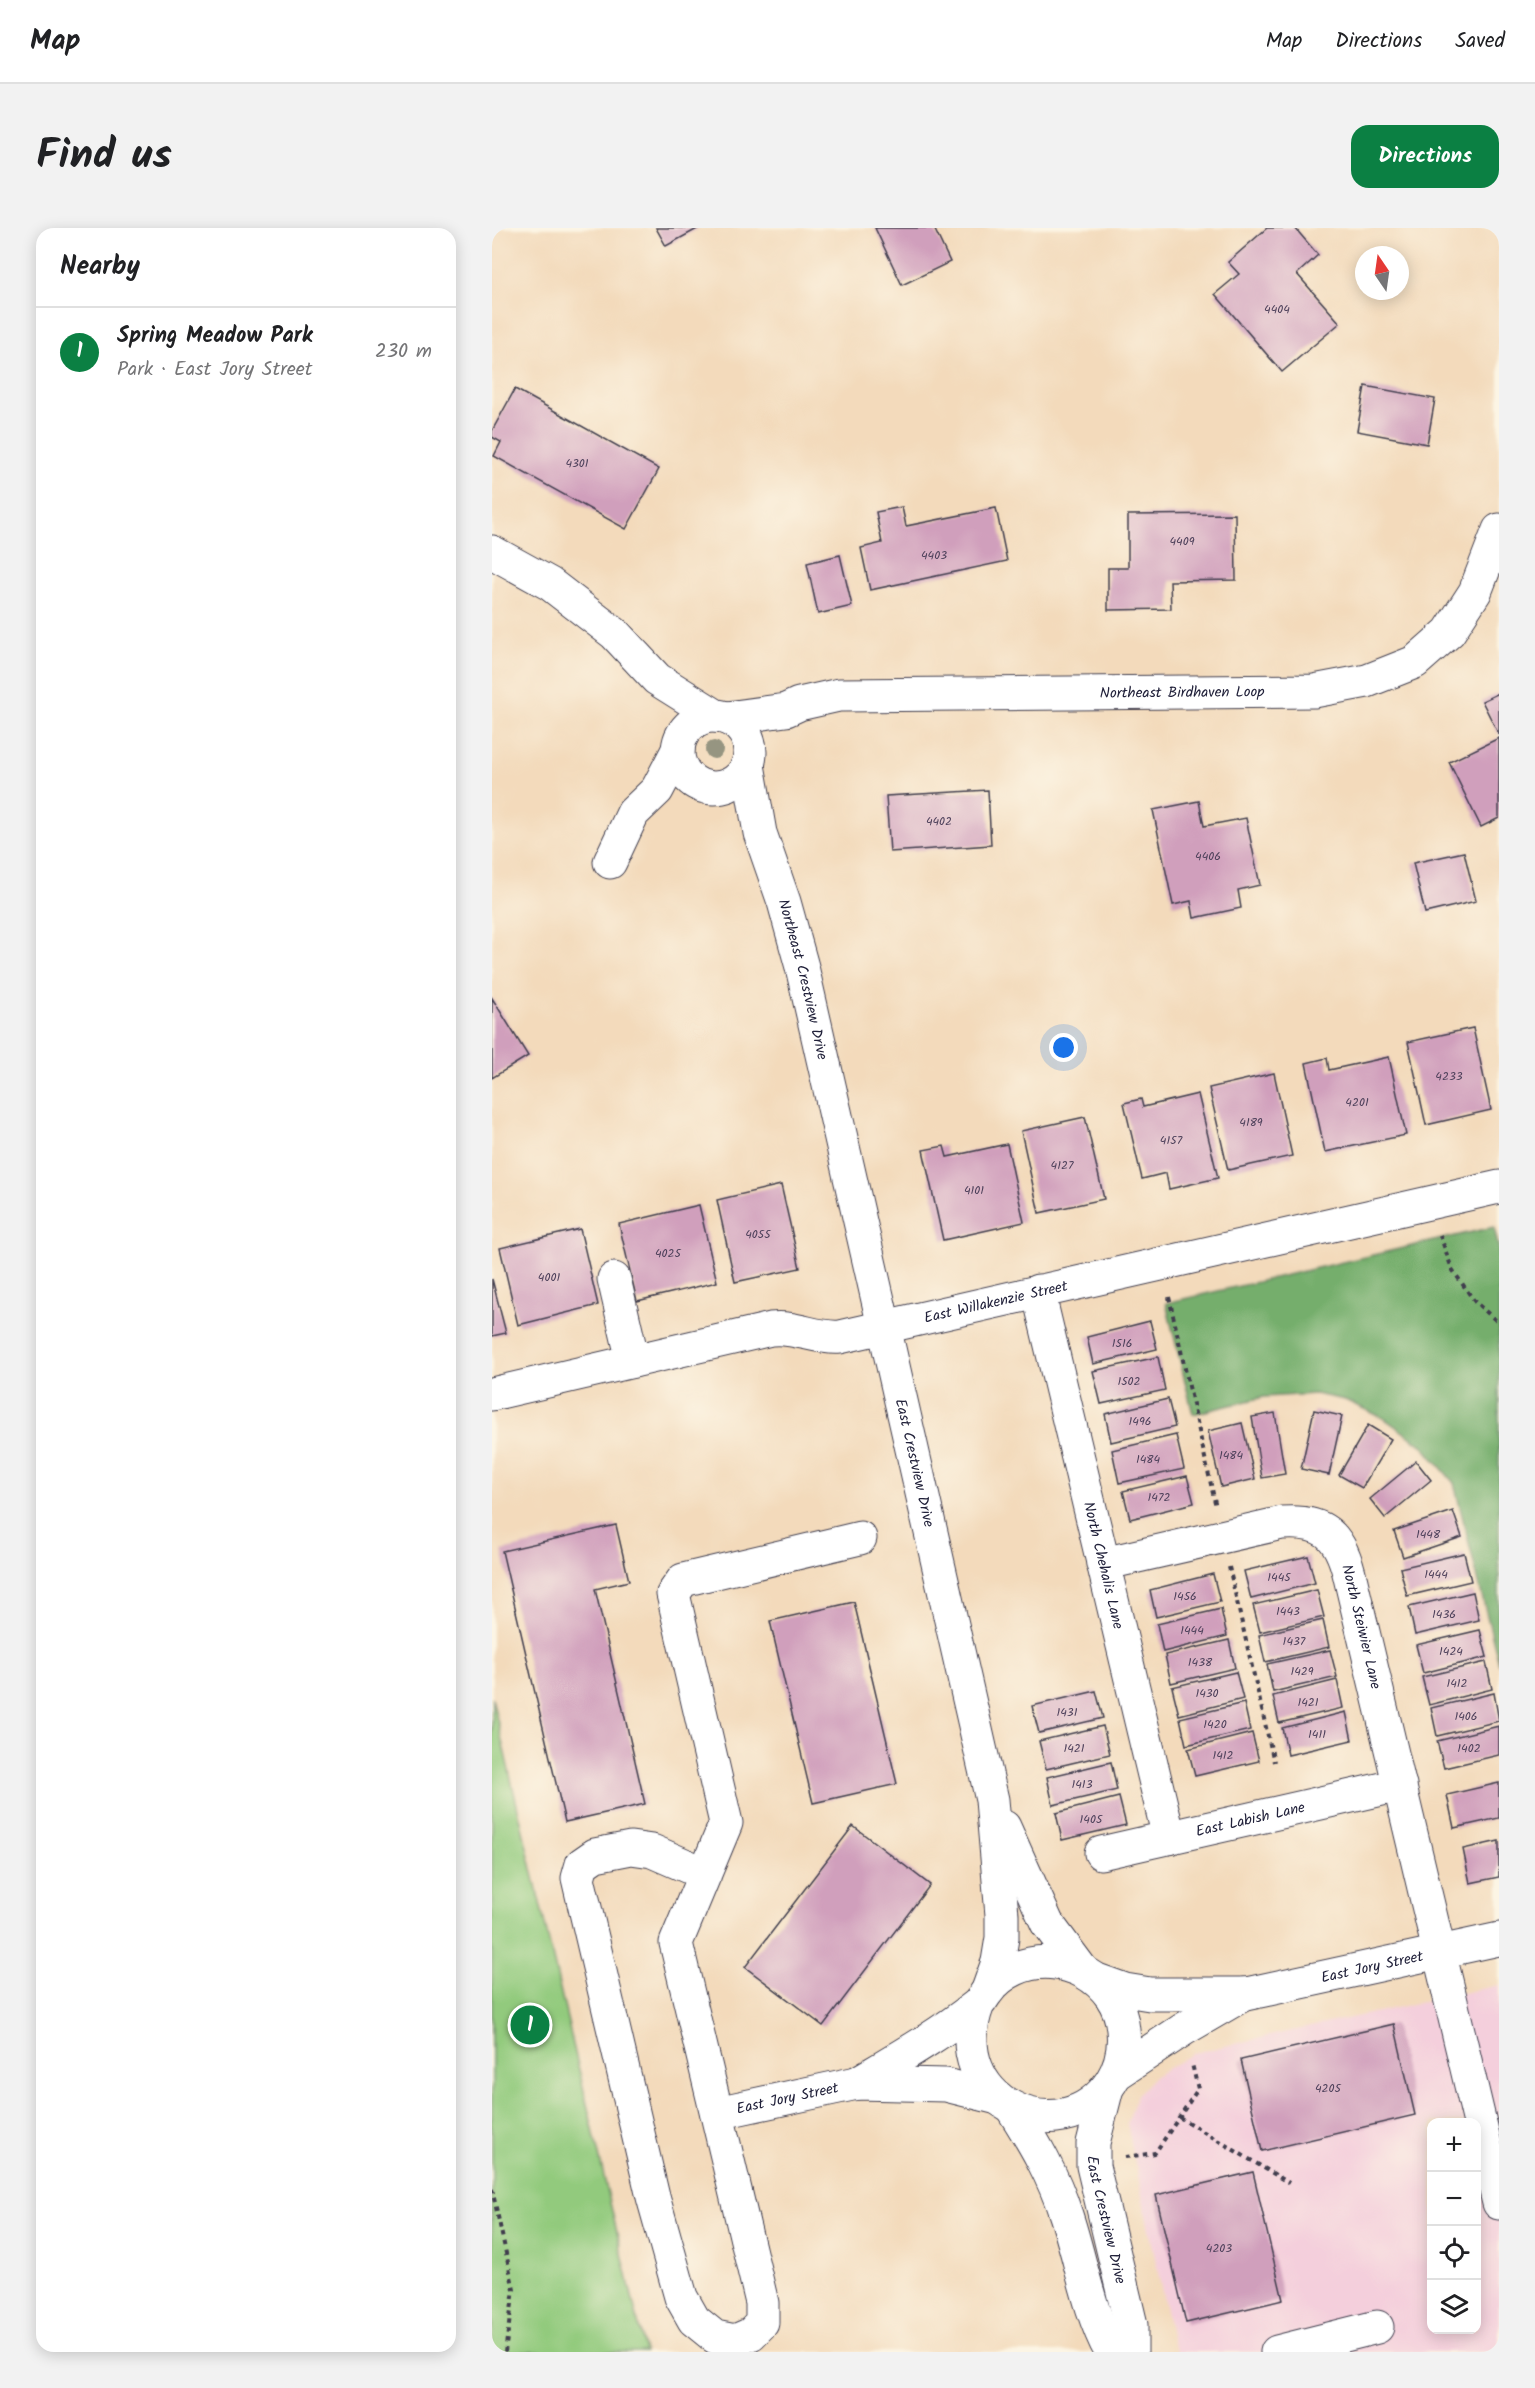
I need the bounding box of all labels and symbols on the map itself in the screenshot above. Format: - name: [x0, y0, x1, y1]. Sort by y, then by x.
- north arrow: [1355, 246, 1409, 300]
- house number: 4404: [1264, 300, 1290, 319]
- house number: 4301: [565, 454, 589, 473]
- house number: 4409: [1169, 532, 1195, 551]
- house number: 4403: [921, 546, 947, 565]
- street label: Northeast Birdhaven Loop: [1100, 680, 1265, 706]
- house number: 4402: [926, 812, 952, 831]
- house number: 4406: [1195, 847, 1221, 866]
- street label: Northeast Crestview Drive: [771, 897, 834, 1063]
- your location: [1049, 1033, 1078, 1062]
- house number: 4233: [1435, 1067, 1463, 1086]
- house number: 4201: [1345, 1093, 1369, 1112]
- house number: 4189: [1239, 1113, 1263, 1132]
- house number: 4157: [1160, 1131, 1183, 1150]
- house number: 4127: [1051, 1156, 1074, 1175]
- house number: 4101: [964, 1181, 984, 1200]
- house number: 4055: [745, 1225, 772, 1244]
- house number: 4025: [655, 1244, 683, 1263]
- house number: 4001: [538, 1268, 560, 1287]
- street label: East Willakenzie Street: [922, 1275, 1070, 1330]
- house number: 1516: [1112, 1334, 1132, 1353]
- house number: 1502: [1117, 1372, 1141, 1391]
- street label: East Crestview Drive: [888, 1396, 940, 1530]
- house number: 1496: [1129, 1412, 1151, 1431]
- house number: 1484: [1219, 1446, 1243, 1465]
- house number: 1484: [1136, 1450, 1160, 1469]
- house number: 1472: [1148, 1488, 1170, 1507]
- street label: North Chehalis Lane: [1076, 1499, 1130, 1632]
- house number: 1448: [1416, 1525, 1441, 1544]
- street label: North Steiwier Lane: [1334, 1562, 1387, 1692]
- house number: 1444: [1424, 1565, 1448, 1584]
- house number: 1445: [1267, 1568, 1292, 1587]
- house number: 1456: [1173, 1587, 1197, 1606]
- house number: 1443: [1276, 1602, 1300, 1621]
- house number: 1436: [1432, 1605, 1456, 1624]
- house number: 1444: [1180, 1621, 1204, 1640]
- house number: 1437: [1283, 1632, 1306, 1651]
- house number: 1424: [1439, 1642, 1463, 1661]
- house number: 1438: [1188, 1653, 1213, 1672]
- house number: 1429: [1290, 1662, 1314, 1681]
- house number: 1412: [1446, 1674, 1468, 1693]
- house number: 1430: [1195, 1684, 1219, 1703]
- house number: 1421: [1297, 1693, 1319, 1712]
- house number: 1431: [1056, 1703, 1078, 1722]
- house number: 1406: [1454, 1707, 1478, 1726]
- house number: 1420: [1203, 1715, 1227, 1734]
- house number: 1411: [1308, 1725, 1326, 1744]
- house number: 1421: [1063, 1739, 1085, 1758]
- house number: 1402: [1457, 1739, 1481, 1758]
- house number: 1412: [1212, 1746, 1234, 1765]
- house number: 1413: [1071, 1775, 1093, 1794]
- street label: East Labish Lane: [1194, 1796, 1308, 1844]
- house number: 1405: [1080, 1810, 1104, 1829]
- street label: East Jory Street: [1319, 1945, 1426, 1990]
- pin: 1: [510, 2002, 549, 2048]
- street label: East Jory Street: [734, 2076, 841, 2122]
- house number: 4205: [1315, 2079, 1343, 2098]
- street label: East Crestview Drive: [1080, 2156, 1132, 2287]
- house number: 4203: [1206, 2239, 1232, 2258]

